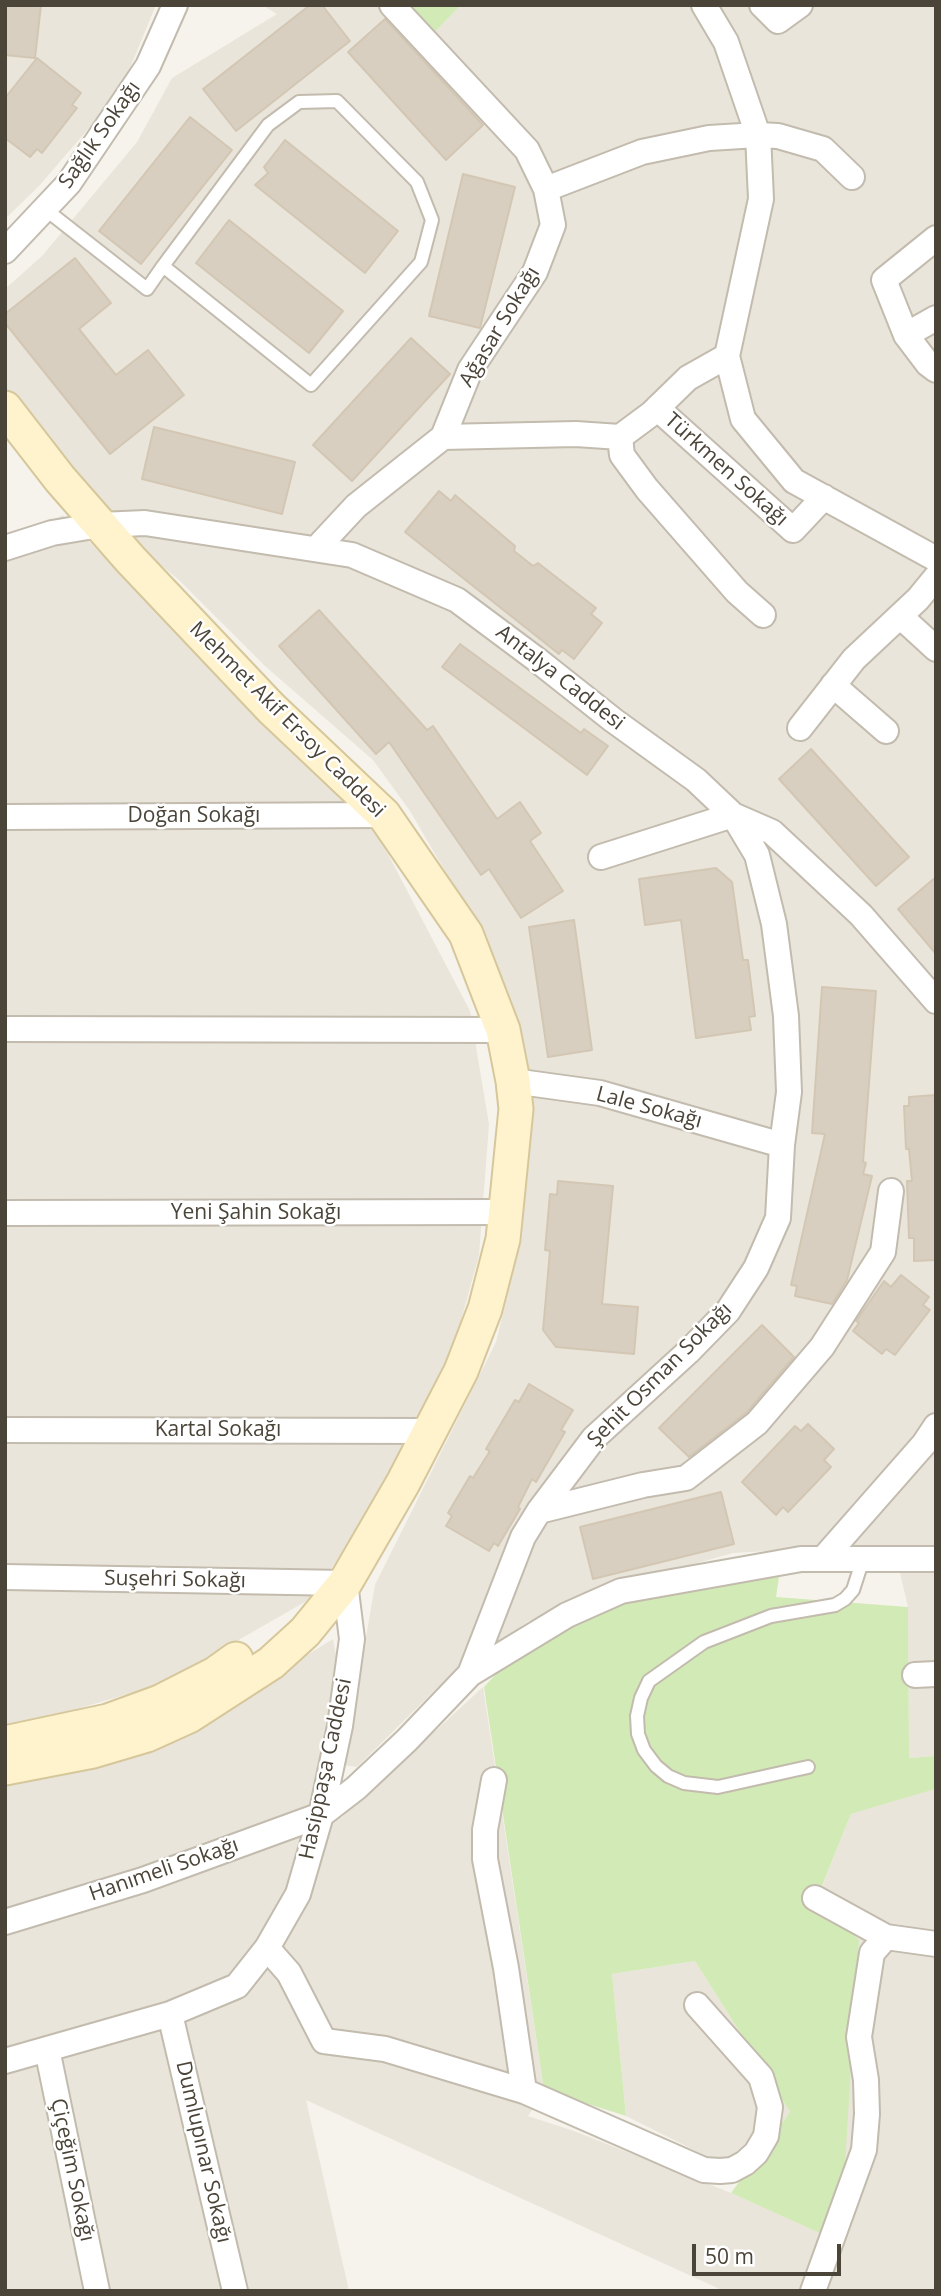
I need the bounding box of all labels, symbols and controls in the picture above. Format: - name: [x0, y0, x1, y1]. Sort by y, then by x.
- street label: Sağlık Sokağı: [54, 76, 146, 194]
- street label: Ağasar Sokağı: [454, 262, 546, 392]
- street label: Türkmen Sokağı: [659, 408, 793, 532]
- street label: Mehmet Akif Ersoy Caddesi: [184, 617, 390, 823]
- street label: Antalya Caddesi: [491, 620, 629, 736]
- street label: Doğan Sokağı: [128, 803, 260, 829]
- street label: Lale Sokağı: [593, 1082, 705, 1134]
- street label: Yeni Şahin Sokağı: [171, 1200, 341, 1226]
- street label: Şehit Osman Sokağı: [583, 1298, 737, 1452]
- street label: Kartal Sokağı: [155, 1417, 281, 1443]
- street label: Suşehri Sokağı: [104, 1566, 246, 1594]
- street label: Hasippaşa Caddesi: [294, 1676, 358, 1862]
- street label: Hanımeli Sokağı: [86, 1833, 242, 1907]
- street label: Dumlupınar Sokağı: [170, 2059, 236, 2245]
- street label: Çiçeğim Sokağı: [45, 2096, 99, 2244]
- scale bar: [696, 2230, 845, 2274]
- text: 50 m: [705, 2242, 754, 2270]

